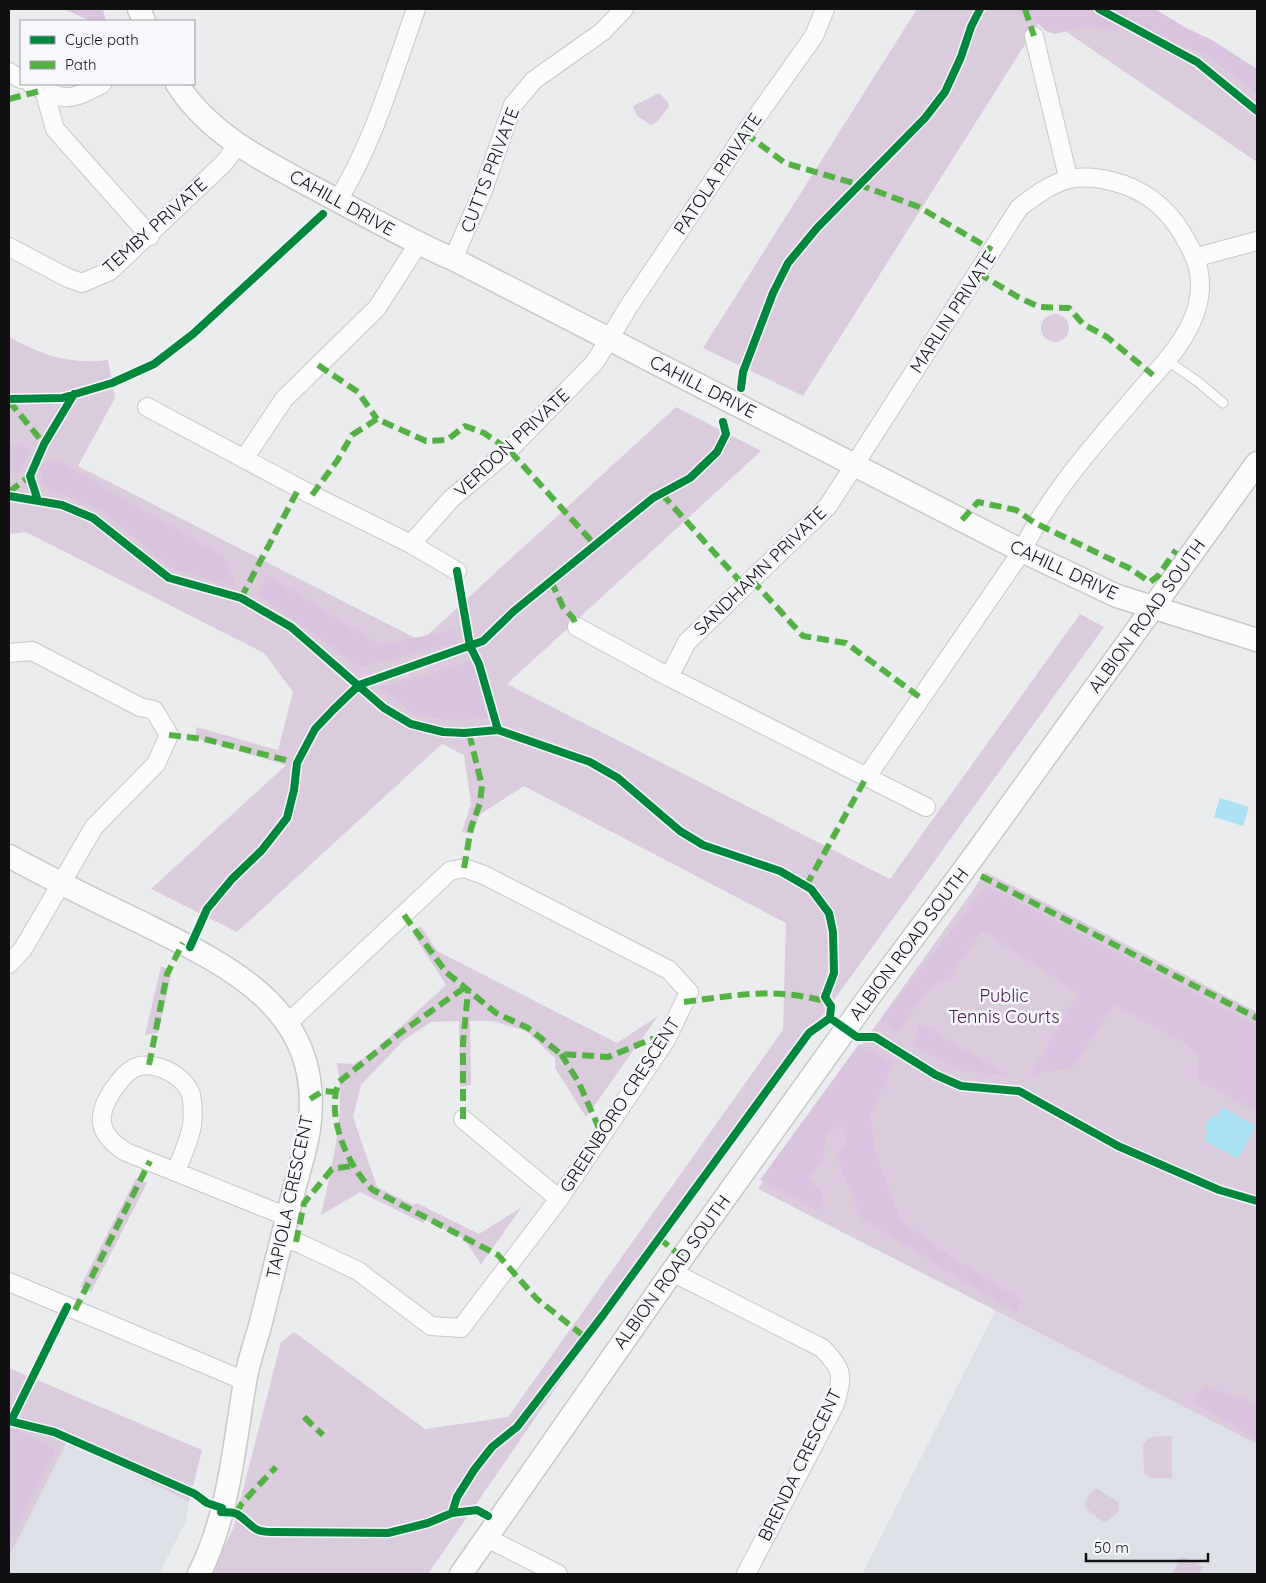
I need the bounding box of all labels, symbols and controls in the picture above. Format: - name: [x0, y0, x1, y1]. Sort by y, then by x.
- legend: [20, 20, 195, 85]
- text: Cycle path: [65, 30, 139, 49]
- text: Path: [65, 55, 97, 74]
- street label: CUTTS PRIVATE: [455, 104, 524, 236]
- street label: PATOLA PRIVATE: [668, 109, 767, 239]
- street label: CAHILL DRIVE: [286, 164, 399, 241]
- street label: TEMBY PRIVATE: [98, 173, 212, 279]
- street label: MARLIN PRIVATE: [904, 246, 1001, 377]
- street label: CAHILL DRIVE: [646, 350, 760, 423]
- street label: VERDON PRIVATE: [449, 383, 574, 502]
- street label: SANDHAMN PRIVATE: [688, 501, 831, 640]
- street label: CAHILL DRIVE: [1007, 534, 1122, 605]
- street label: ALBION ROAD SOUTH: [1083, 534, 1210, 697]
- street label: ALBION ROAD SOUTH: [844, 863, 973, 1024]
- park label: Public Tennis Courts: [948, 984, 1060, 1028]
- street label: GREENBORO CRESCENT: [554, 1013, 685, 1197]
- street label: TAPIOLA CRESCENT: [261, 1113, 318, 1281]
- street label: ALBION ROAD SOUTH: [608, 1190, 735, 1353]
- street label: BRENDA CRESCENT: [753, 1385, 846, 1545]
- scale bar: [1086, 1530, 1208, 1562]
- text: 50 m: [1094, 1538, 1129, 1557]

